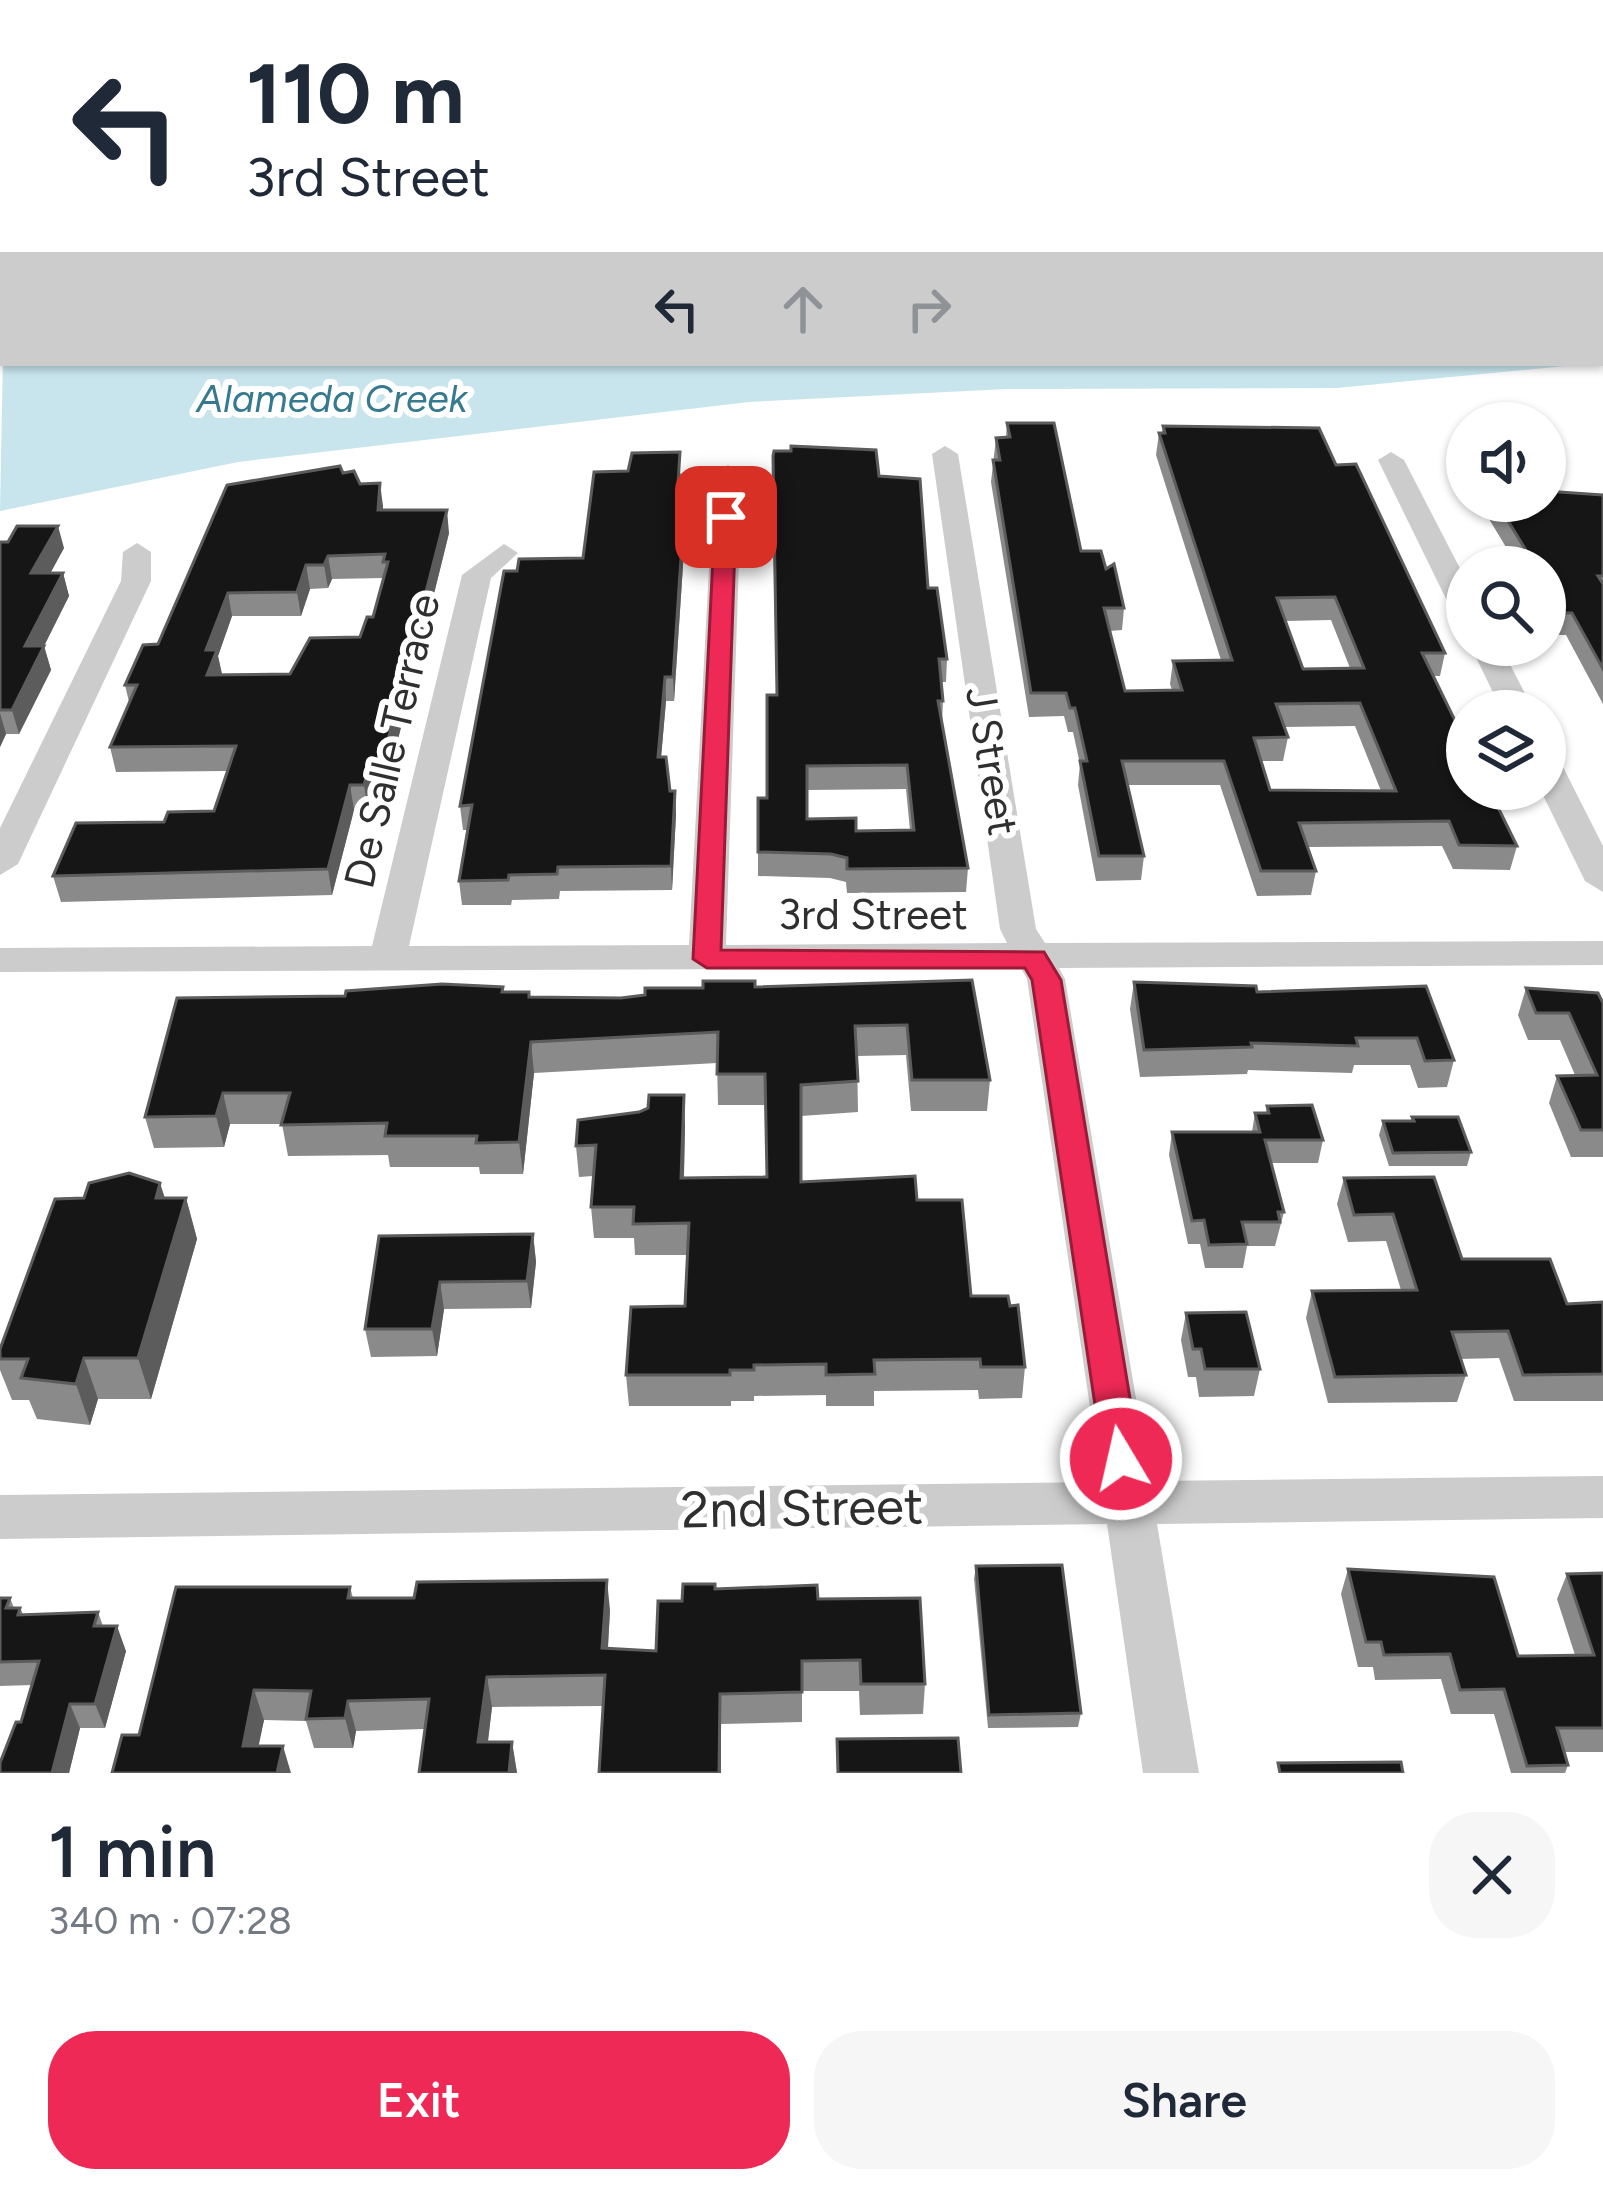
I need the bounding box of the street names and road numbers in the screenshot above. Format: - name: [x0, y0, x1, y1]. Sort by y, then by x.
- street label: De Salle Terrace: [333, 589, 451, 893]
- street label: J Street: [955, 683, 1029, 839]
- street label: 3rd Street: [778, 889, 968, 940]
- street label: 2nd Street: [680, 1475, 924, 1541]

